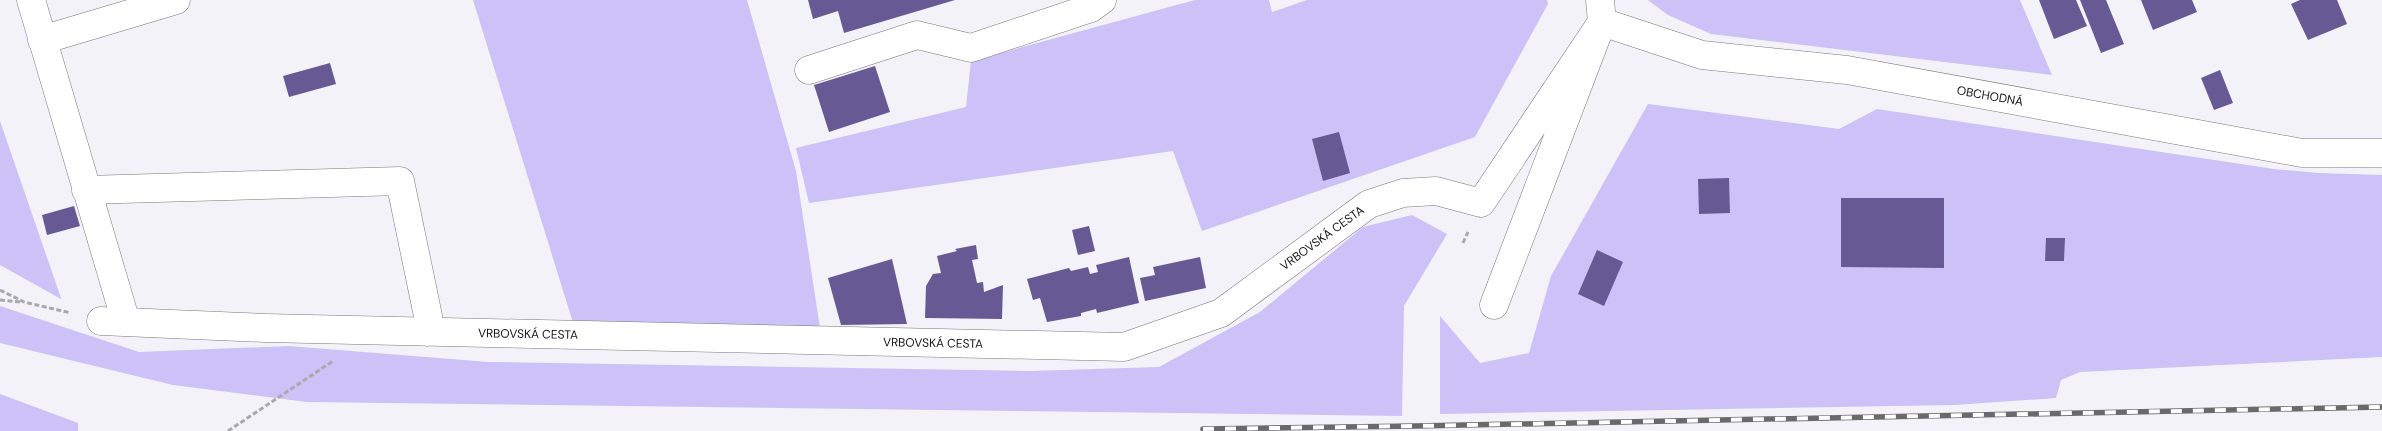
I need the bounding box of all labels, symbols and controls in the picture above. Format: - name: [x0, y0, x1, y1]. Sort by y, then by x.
- street label: OBCHODNÁ: [1956, 82, 2024, 110]
- street label: VRBOVSKÁ CESTA: [1277, 202, 1367, 274]
- street label: VRBOVSKÁ CESTA: [478, 325, 578, 343]
- street label: VRBOVSKÁ CESTA: [883, 334, 983, 352]

